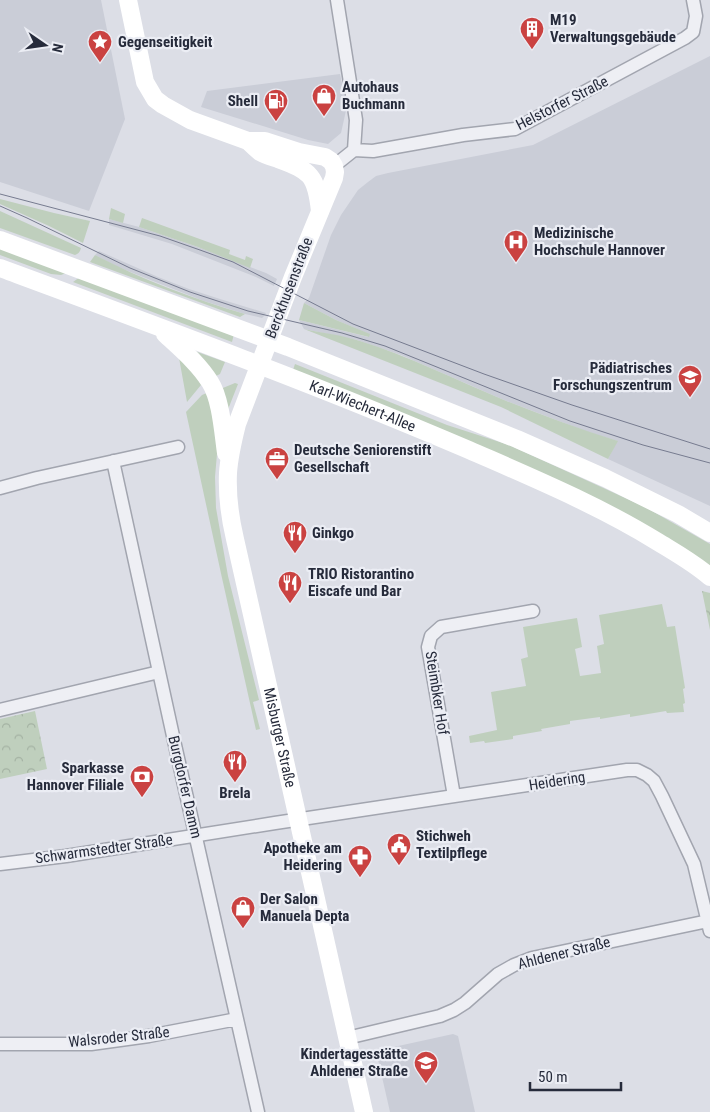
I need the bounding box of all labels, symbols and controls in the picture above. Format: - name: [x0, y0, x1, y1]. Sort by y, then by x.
- place label: M19 Verwaltungsgebäude: [550, 11, 676, 46]
- building icon: M19 Verwaltungsgebäude: [519, 16, 545, 50]
- north arrow: [20, 20, 70, 70]
- place icon: Gegenseitigkeit: [87, 29, 113, 63]
- place label: Gegenseitigkeit: [118, 33, 213, 51]
- text: N: [49, 42, 66, 54]
- street label: Helstorfer Straße: [513, 72, 611, 134]
- place label: Autohaus Buchmann: [342, 78, 405, 113]
- shop icon: Autohaus Buchmann: [311, 83, 337, 117]
- fuel station icon: Shell: [263, 88, 289, 122]
- place label: Shell: [228, 92, 258, 110]
- place label: Medizinische Hochschule Hannover: [534, 224, 665, 259]
- hospital icon: Medizinische Hochschule Hannover: [503, 229, 529, 263]
- street label: Berckhusenstraße: [262, 235, 316, 341]
- place label: Pädiatrisches Forschungszentrum: [553, 359, 672, 394]
- school or university icon: Pädiatrisches Forschungszentrum: [677, 364, 703, 398]
- street label: Karl-Wiechert-Allee: [307, 377, 418, 436]
- place label: Deutsche Seniorenstift Gesellschaft: [294, 441, 432, 476]
- office icon: Deutsche Seniorenstift Gesellschaft: [264, 446, 290, 480]
- restaurant icon: Ginkgo: [282, 520, 308, 554]
- place label: Ginkgo: [312, 524, 354, 542]
- place label: TRIO Ristorantino Eiscafe und Bar: [308, 565, 414, 600]
- restaurant icon: TRIO Ristorantino Eiscafe und Bar: [277, 570, 303, 604]
- street label: Steimbker Hof: [421, 650, 453, 736]
- street label: Misburger Straße: [260, 686, 300, 789]
- street label: Burgdorfer Damm: [164, 734, 206, 840]
- restaurant icon: Brela: [222, 749, 248, 783]
- place label: Sparkasse Hannover Filiale: [27, 759, 124, 794]
- bank icon: Sparkasse Hannover Filiale: [129, 764, 155, 798]
- street label: Heidering: [527, 768, 587, 794]
- place label: Brela: [219, 784, 251, 802]
- place label: Stichweh Textilpflege: [416, 827, 487, 862]
- street label: Schwarmstedter Straße: [34, 830, 174, 868]
- public building icon: Stichweh Textilpflege: [386, 832, 412, 866]
- place label: Apotheke am Heidering: [263, 839, 342, 874]
- pharmacy icon: Apotheke am Heidering: [347, 844, 373, 878]
- place label: Der Salon Manuela Depta: [260, 890, 349, 925]
- shop icon: Der Salon Manuela Depta: [230, 895, 256, 929]
- street label: Ahldener Straße: [516, 933, 612, 973]
- street label: Walsroder Straße: [68, 1023, 170, 1051]
- place label: Kindertagesstätte Ahldener Straße: [301, 1045, 408, 1080]
- school or university icon: Kindertagesstätte Ahldener Straße: [413, 1050, 439, 1084]
- scale bar: [530, 1060, 621, 1092]
- text: 50 m: [538, 1068, 568, 1086]

